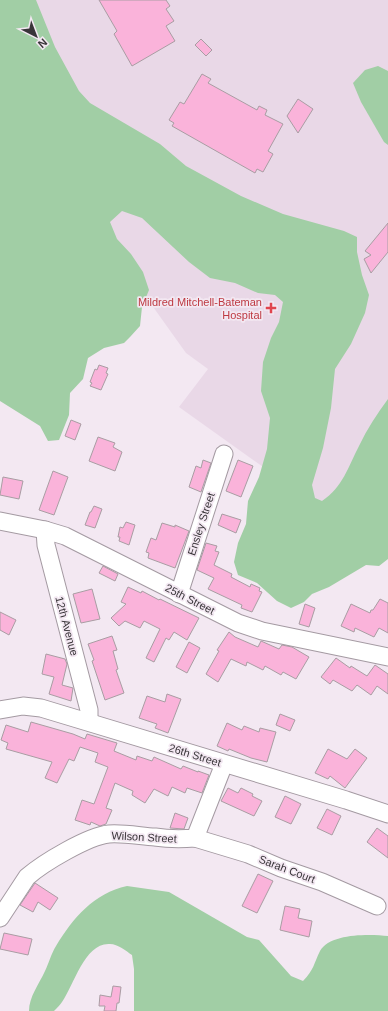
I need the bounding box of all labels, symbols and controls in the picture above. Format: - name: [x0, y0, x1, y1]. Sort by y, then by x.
- north arrow: [16, 16, 56, 56]
- text: N: [36, 36, 50, 51]
- place label: Mildred Mitchell-Bateman Hospital: [138, 296, 262, 321]
- marker: Mildred Mitchell-Bateman Hospital: [265, 302, 277, 314]
- street label: Ensley Street: [185, 491, 217, 557]
- street label: 25th Street: [163, 581, 217, 617]
- street label: 12th Avenue: [53, 595, 81, 657]
- street label: 26th Street: [168, 741, 222, 769]
- street label: Wilson Street: [111, 829, 177, 845]
- street label: Sarah Court: [257, 853, 317, 885]

